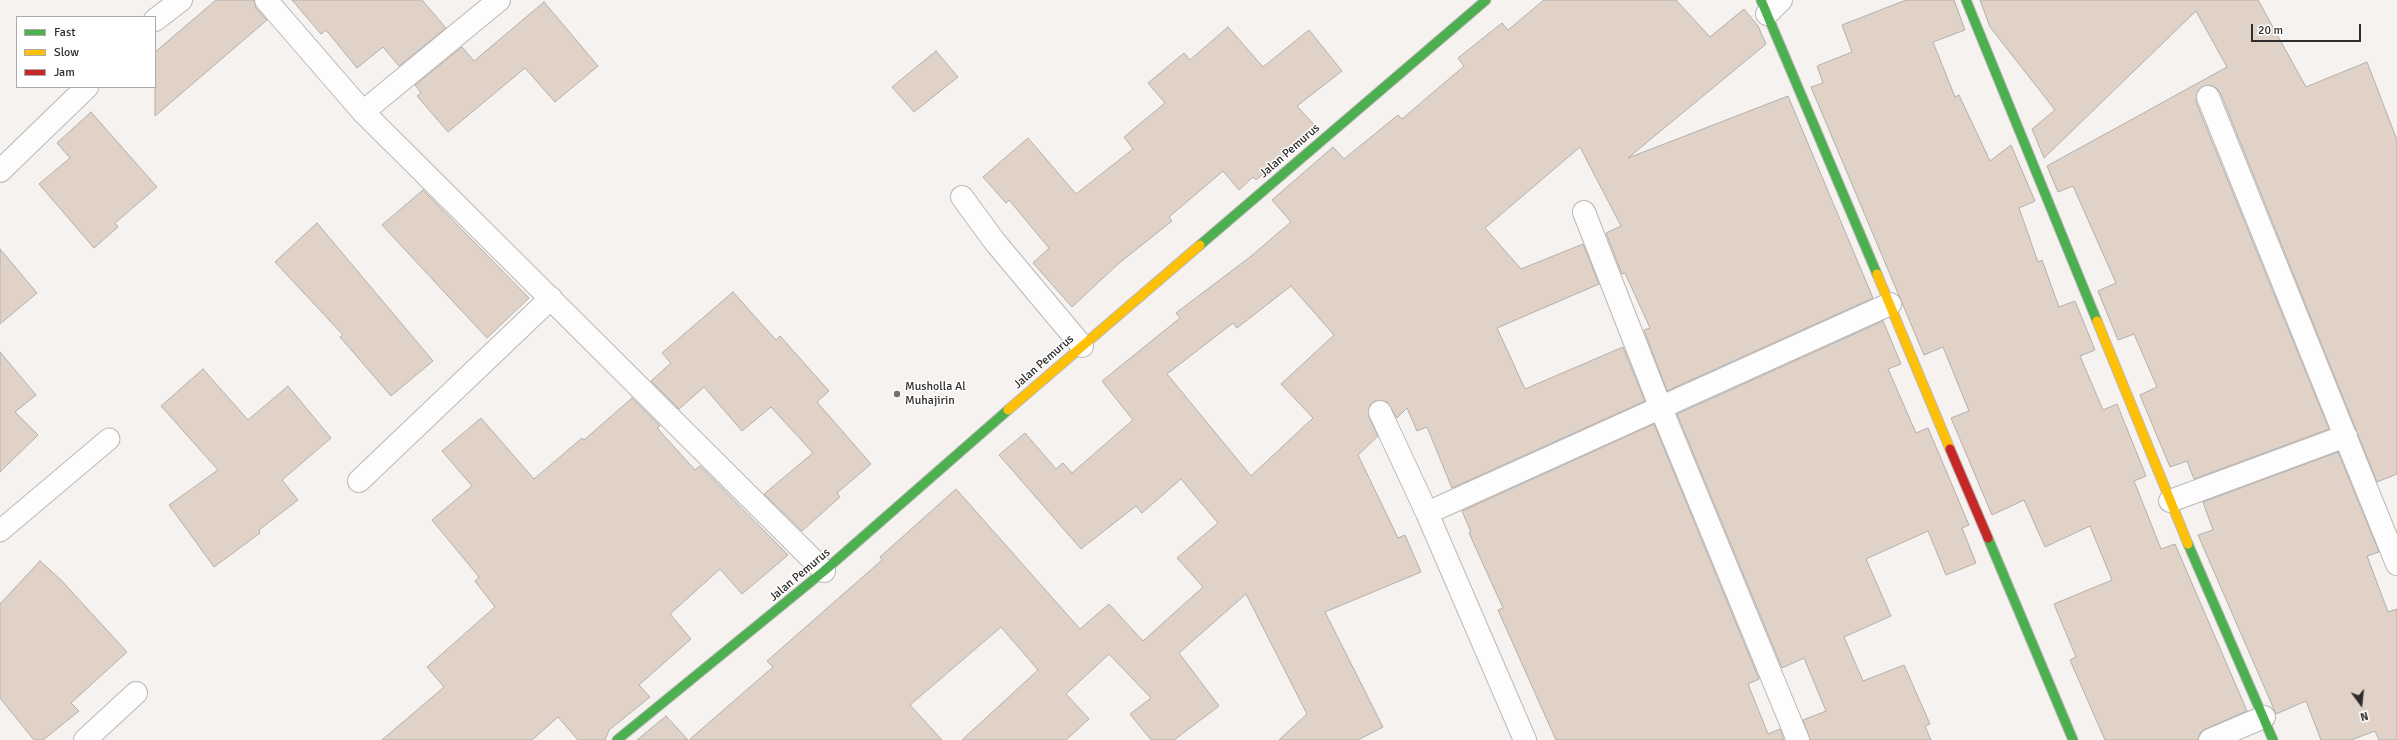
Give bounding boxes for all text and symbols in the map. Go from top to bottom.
legend [16,16,156,88]
scale bar [2253,16,2363,42]
text: 20 m [2258,23,2283,38]
text: Fast [54,25,75,40]
text: Slow [54,45,79,60]
text: Jam [54,65,75,80]
street label: Jalan Pemurus [1257,121,1323,181]
street label: Jalan Pemurus [1011,332,1077,392]
place label: Musholla Al Muhajirin [905,380,966,408]
marker: Musholla Al Muhajirin [892,389,902,399]
street label: Jalan Pemurus [767,545,833,605]
north arrow [2341,684,2381,724]
text: N [2359,709,2370,723]

